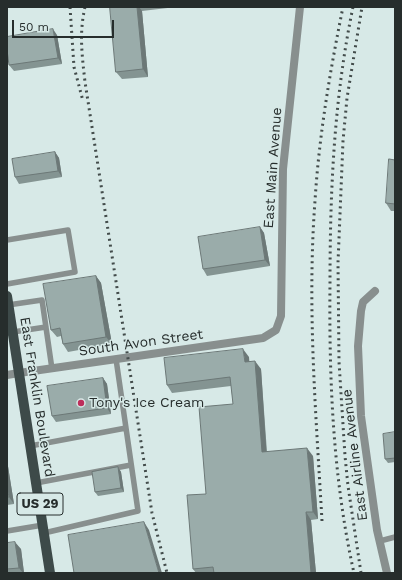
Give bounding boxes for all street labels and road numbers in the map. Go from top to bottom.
street label: East Main Avenue [260,107,286,229]
street label: East Franklin Boulevard [16,316,58,478]
street label: South Avon Street [78,326,204,360]
street label: East Airline Avenue [339,388,371,522]
road number: US 29 [17,493,63,515]

